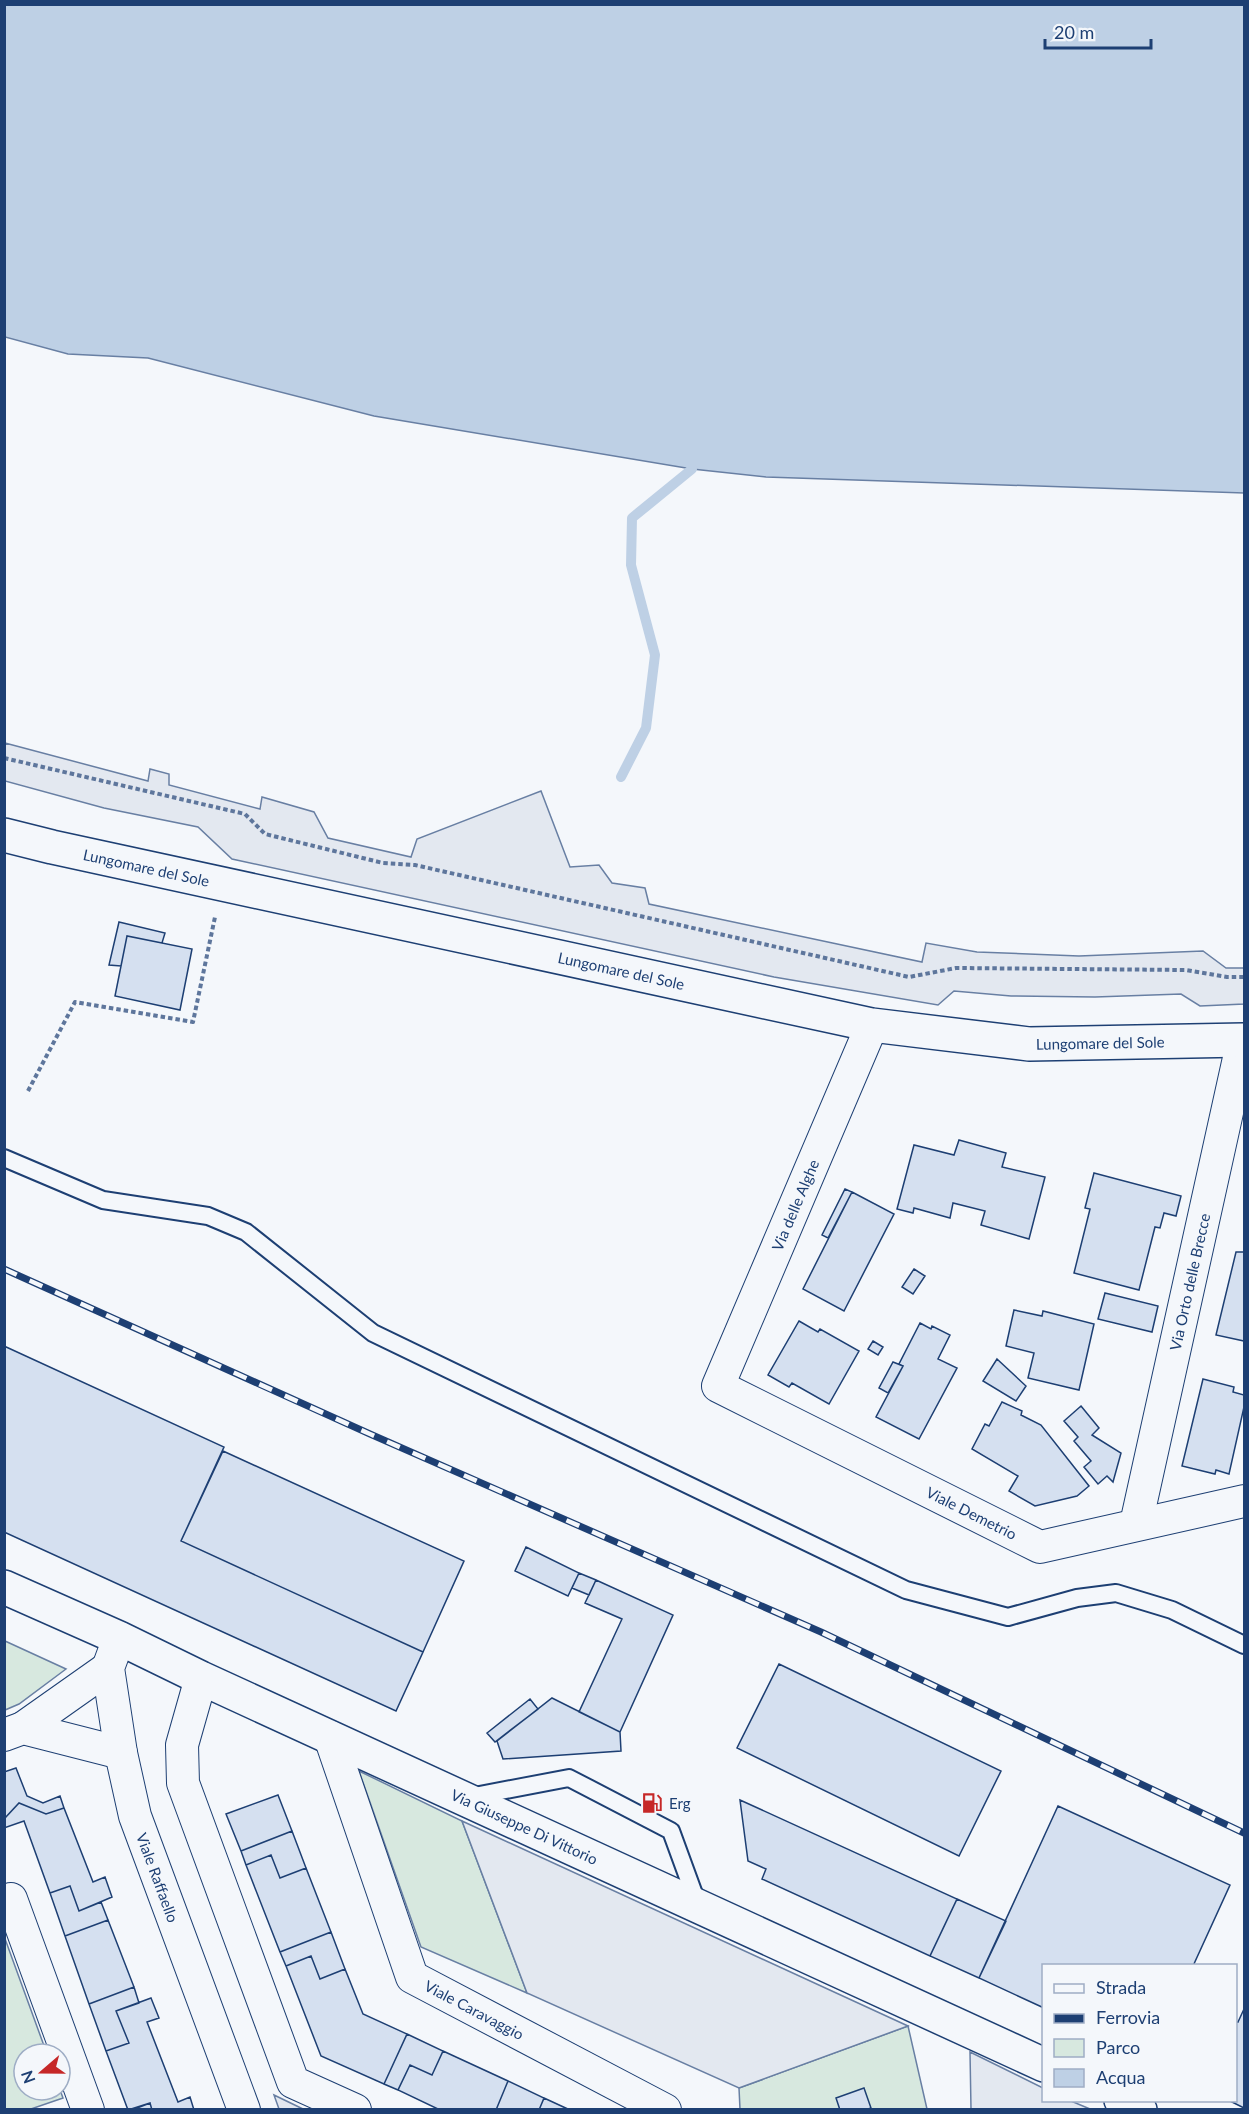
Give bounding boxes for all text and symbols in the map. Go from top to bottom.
scale bar [1045,12,1152,50]
text: 20 m [1054,21,1094,43]
street label: Lungomare del Sole [81,845,211,890]
street label: Lungomare del Sole [556,948,686,993]
street label: Lungomare del Sole [1036,1032,1165,1053]
street label: Via delle Alghe [768,1157,822,1253]
street label: Via Orto delle Brecce [1166,1212,1213,1352]
street label: Viale Demetrio [923,1483,1020,1543]
street label: Via Giuseppe Di Vittorio [448,1785,601,1868]
fuel station icon: Erg [640,1791,664,1815]
place label: Erg [669,1794,691,1812]
street label: Viale Raffaello [133,1830,183,1925]
legend [1042,1964,1237,2102]
street label: Viale Caravaggio [422,1976,527,2043]
text: Strada [1096,1976,1146,1998]
text: Ferrovia [1096,2006,1160,2028]
text: Parco [1096,2036,1140,2058]
north arrow [12,2042,72,2102]
text: Acqua [1096,2066,1145,2088]
text: N [16,2068,38,2086]

